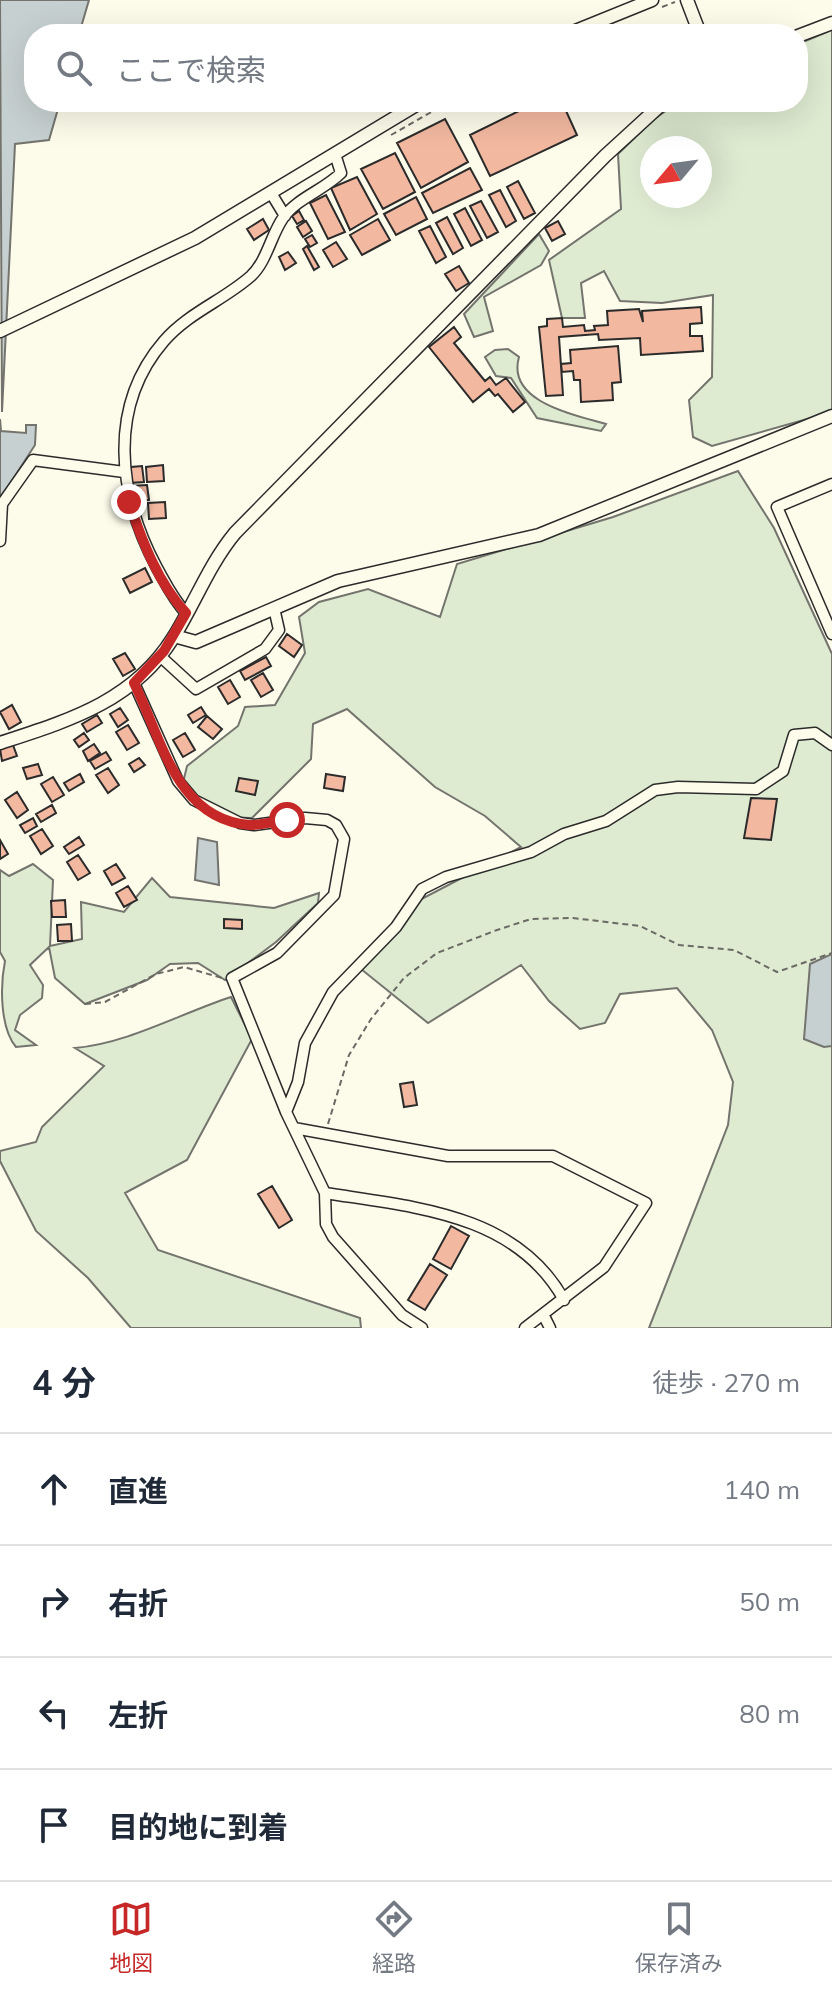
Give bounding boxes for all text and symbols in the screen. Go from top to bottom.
search box [24,24,808,112]
icon: search [52,46,96,90]
text: ここで検索 [116,51,266,89]
north arrow [640,136,712,208]
route end [111,484,147,520]
route start [269,802,305,838]
text: 4 分 [32,1361,96,1404]
text: 徒歩 · 270 m [652,1366,800,1399]
icon: ahead [32,1467,76,1511]
text: 直進 [108,1472,168,1510]
text: 140 m [724,1473,800,1506]
icon: right [32,1579,76,1623]
text: 右折 [108,1584,168,1622]
text: 50 m [739,1585,800,1618]
icon: left [32,1691,76,1735]
text: 左折 [108,1696,168,1734]
text: 80 m [739,1697,800,1730]
icon: arrive [32,1803,76,1847]
text: 目的地に到着 [108,1808,288,1846]
tab: 地図 [109,1897,153,1977]
tab: 経路 [372,1897,416,1977]
tab: 保存済み [635,1897,723,1977]

